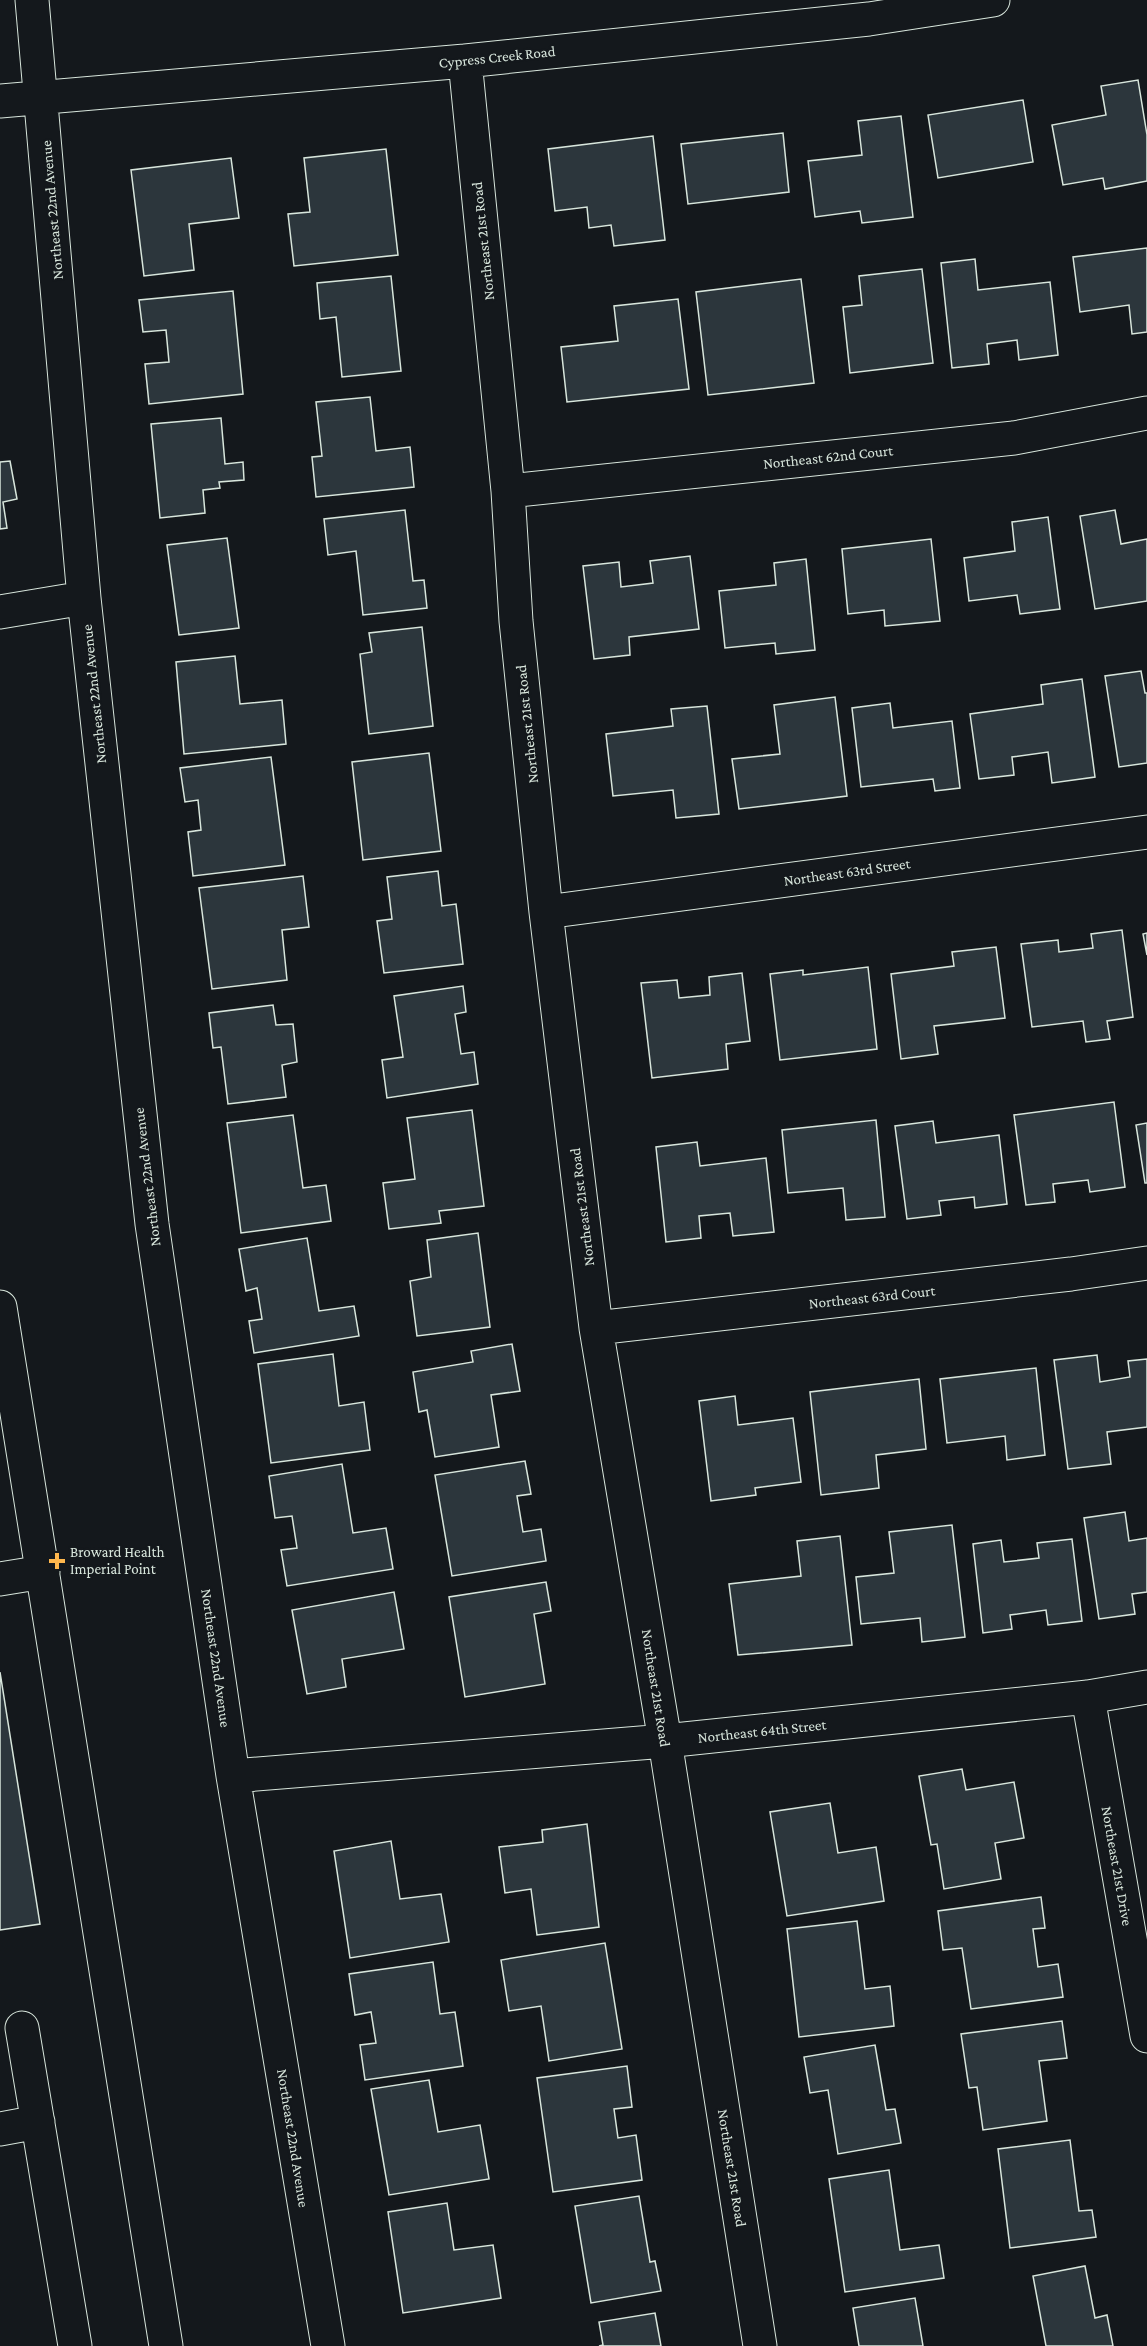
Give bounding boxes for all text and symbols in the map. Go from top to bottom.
street label: Cypress Creek Road [438,43,556,72]
street label: Northeast 22nd Avenue [38,139,66,280]
street label: Northeast 21st Road [469,181,497,301]
street label: Northeast 62nd Court [762,442,895,472]
street label: Northeast 22nd Avenue [79,623,109,764]
street label: Northeast 21st Road [513,664,541,784]
street label: Northeast 63rd Street [783,855,912,889]
street label: Northeast 22nd Avenue [130,1106,163,1247]
street label: Northeast 21st Road [567,1147,597,1267]
street label: Northeast 63rd Court [808,1282,937,1312]
place label: Broward Health Imperial Point [70,1544,165,1578]
marker: Broward Health Imperial Point [48,1552,66,1570]
street label: Northeast 22nd Avenue [198,1588,234,1729]
street label: Northeast 21st Road [639,1628,673,1748]
street label: Northeast 64th Street [697,1716,828,1746]
street label: Northeast 21st Drive [1099,1805,1135,1927]
street label: Northeast 22nd Avenue [274,2068,312,2209]
street label: Northeast 21st Road [715,2108,749,2228]

